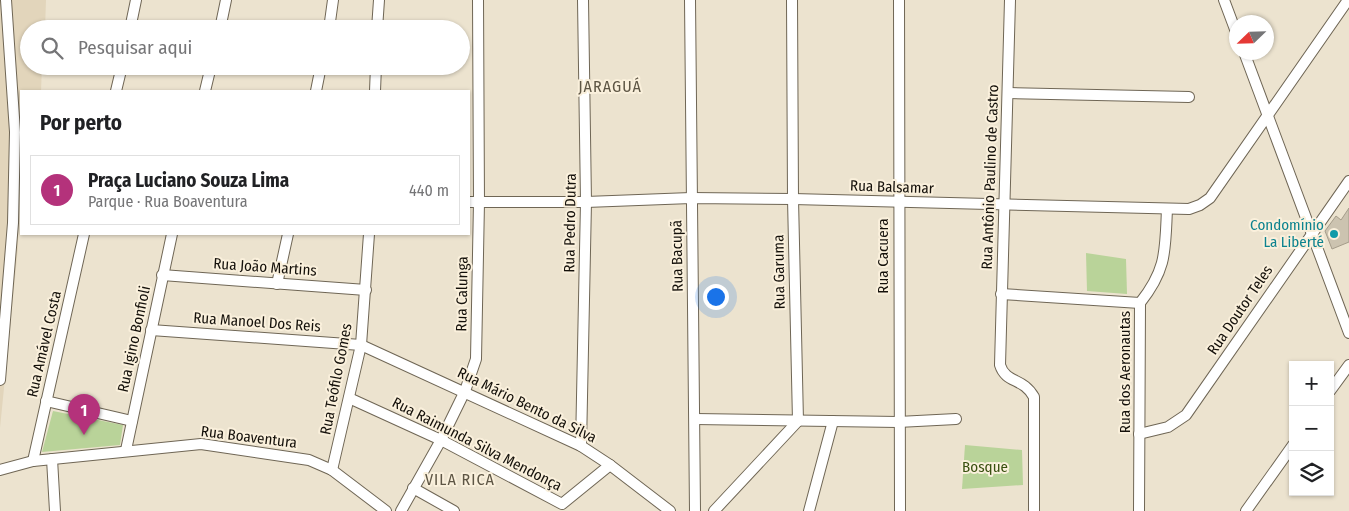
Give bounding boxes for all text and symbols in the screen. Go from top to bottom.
north arrow [1229,15,1274,60]
search box [20,20,470,75]
icon: search [38,34,66,62]
text: Pesquisar aqui [78,36,192,59]
district label: JARAGUÁ [578,77,642,96]
street label: Rua Antônio Paulino de Castro [978,84,1002,270]
text: Por perto [40,110,122,136]
text: Praça Luciano Souza Lima [88,169,289,192]
street label: Rua Pedro Dutra [560,173,580,273]
street label: Rua Balsamar [850,177,935,197]
text: 1 [54,181,60,200]
text: 440 m [409,181,449,200]
text: Parque · Rua Boaventura [88,192,248,211]
place label: Condomínio La Liberté [1250,216,1324,251]
street label: Rua Cacuera [874,218,892,294]
street label: Rua Bacupã [667,220,687,292]
marker: Condomínio La Liberté [1328,228,1340,240]
street label: Rua Garuma [769,234,789,310]
street label: Rua João Martins [213,254,317,280]
street label: Rua Calunga [452,256,472,332]
street label: Rua Doutor Teles [1203,262,1277,358]
street label: Rua Igino Bonfioli [114,284,154,394]
your location [703,284,729,310]
street label: Rua Amável Costa [23,289,65,399]
street label: Rua Manoel Dos Reis [193,309,321,335]
street label: Rua dos Aeronautas [1116,311,1134,433]
street label: Rua Teófilo Gomes [316,322,356,436]
map controls [1289,361,1334,496]
button: + [1289,361,1334,406]
street label: Rua Mário Bento da Silva [454,363,600,447]
street label: Rua Raimunda Silva Mendonça [389,393,565,495]
pin: 1 [68,394,100,435]
button: − [1289,406,1334,451]
street label: Rua Boaventura [200,422,298,452]
button: layers [1289,451,1334,496]
park label: Bosque [962,458,1008,476]
district label: VILA RICA [425,470,495,489]

